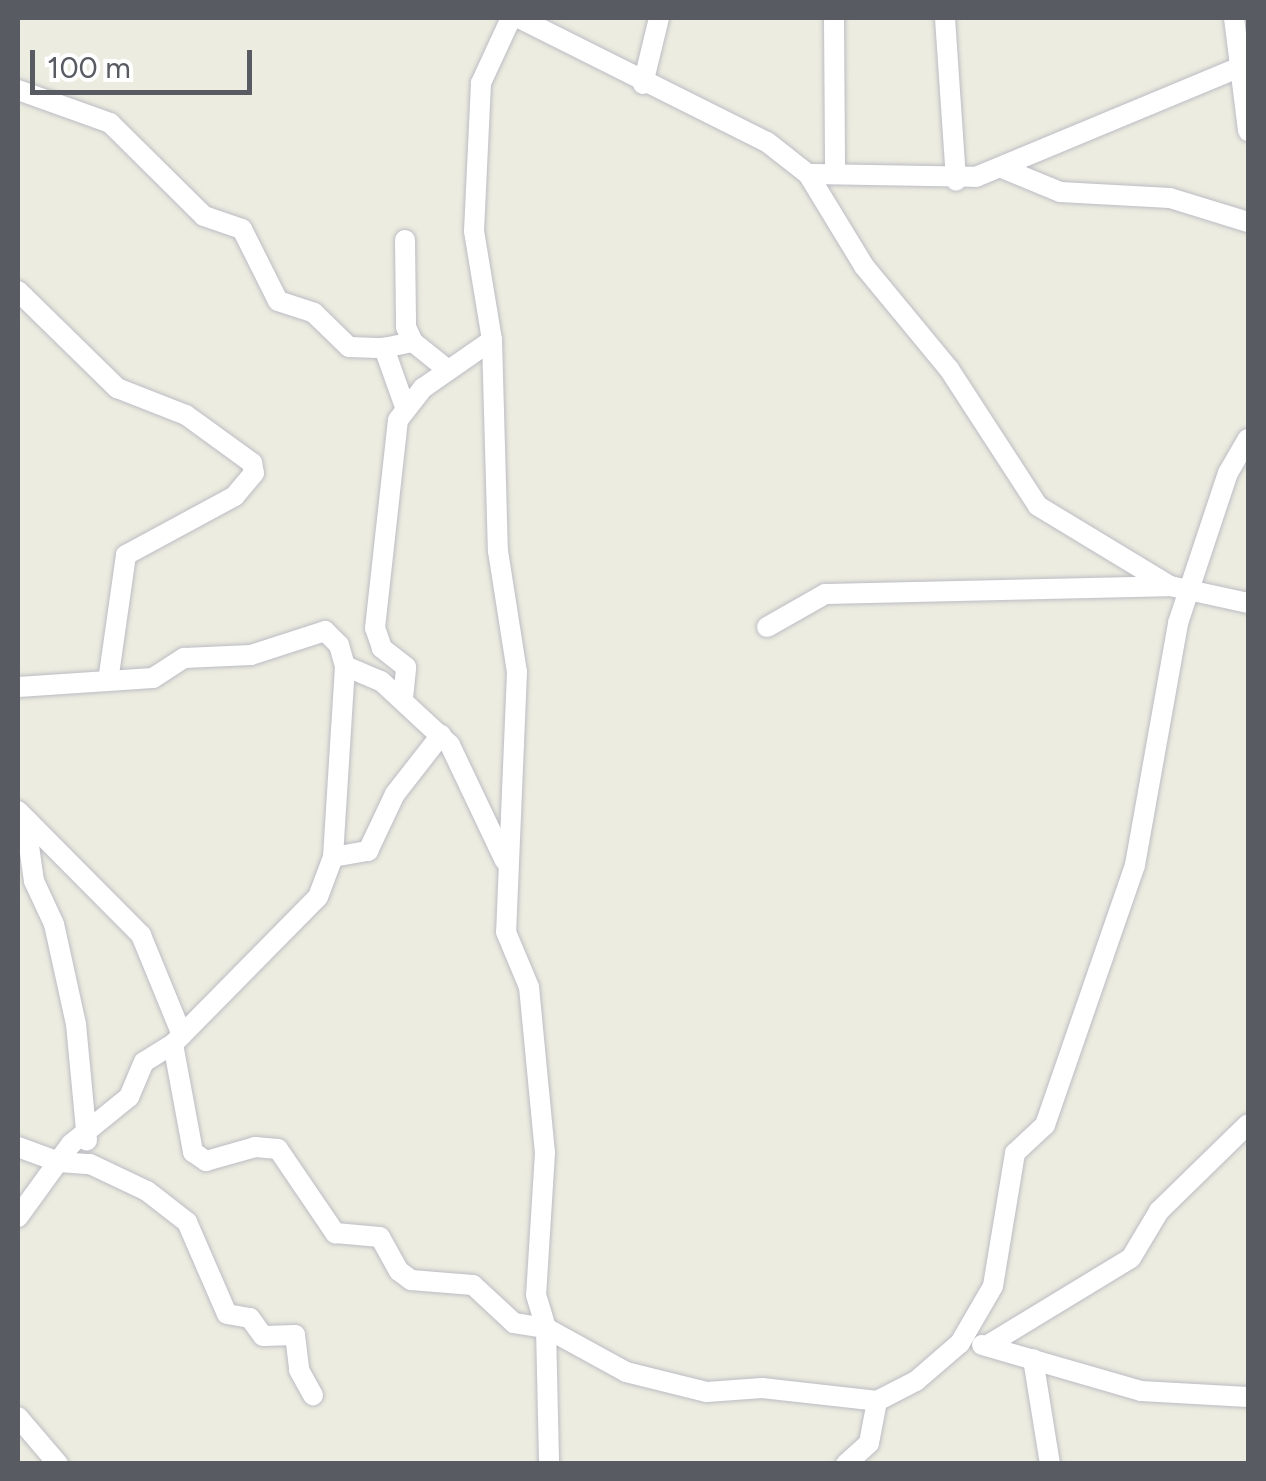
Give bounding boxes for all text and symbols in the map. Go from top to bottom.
scale bar [35,30,258,92]
text: 100 m [47,49,131,86]

